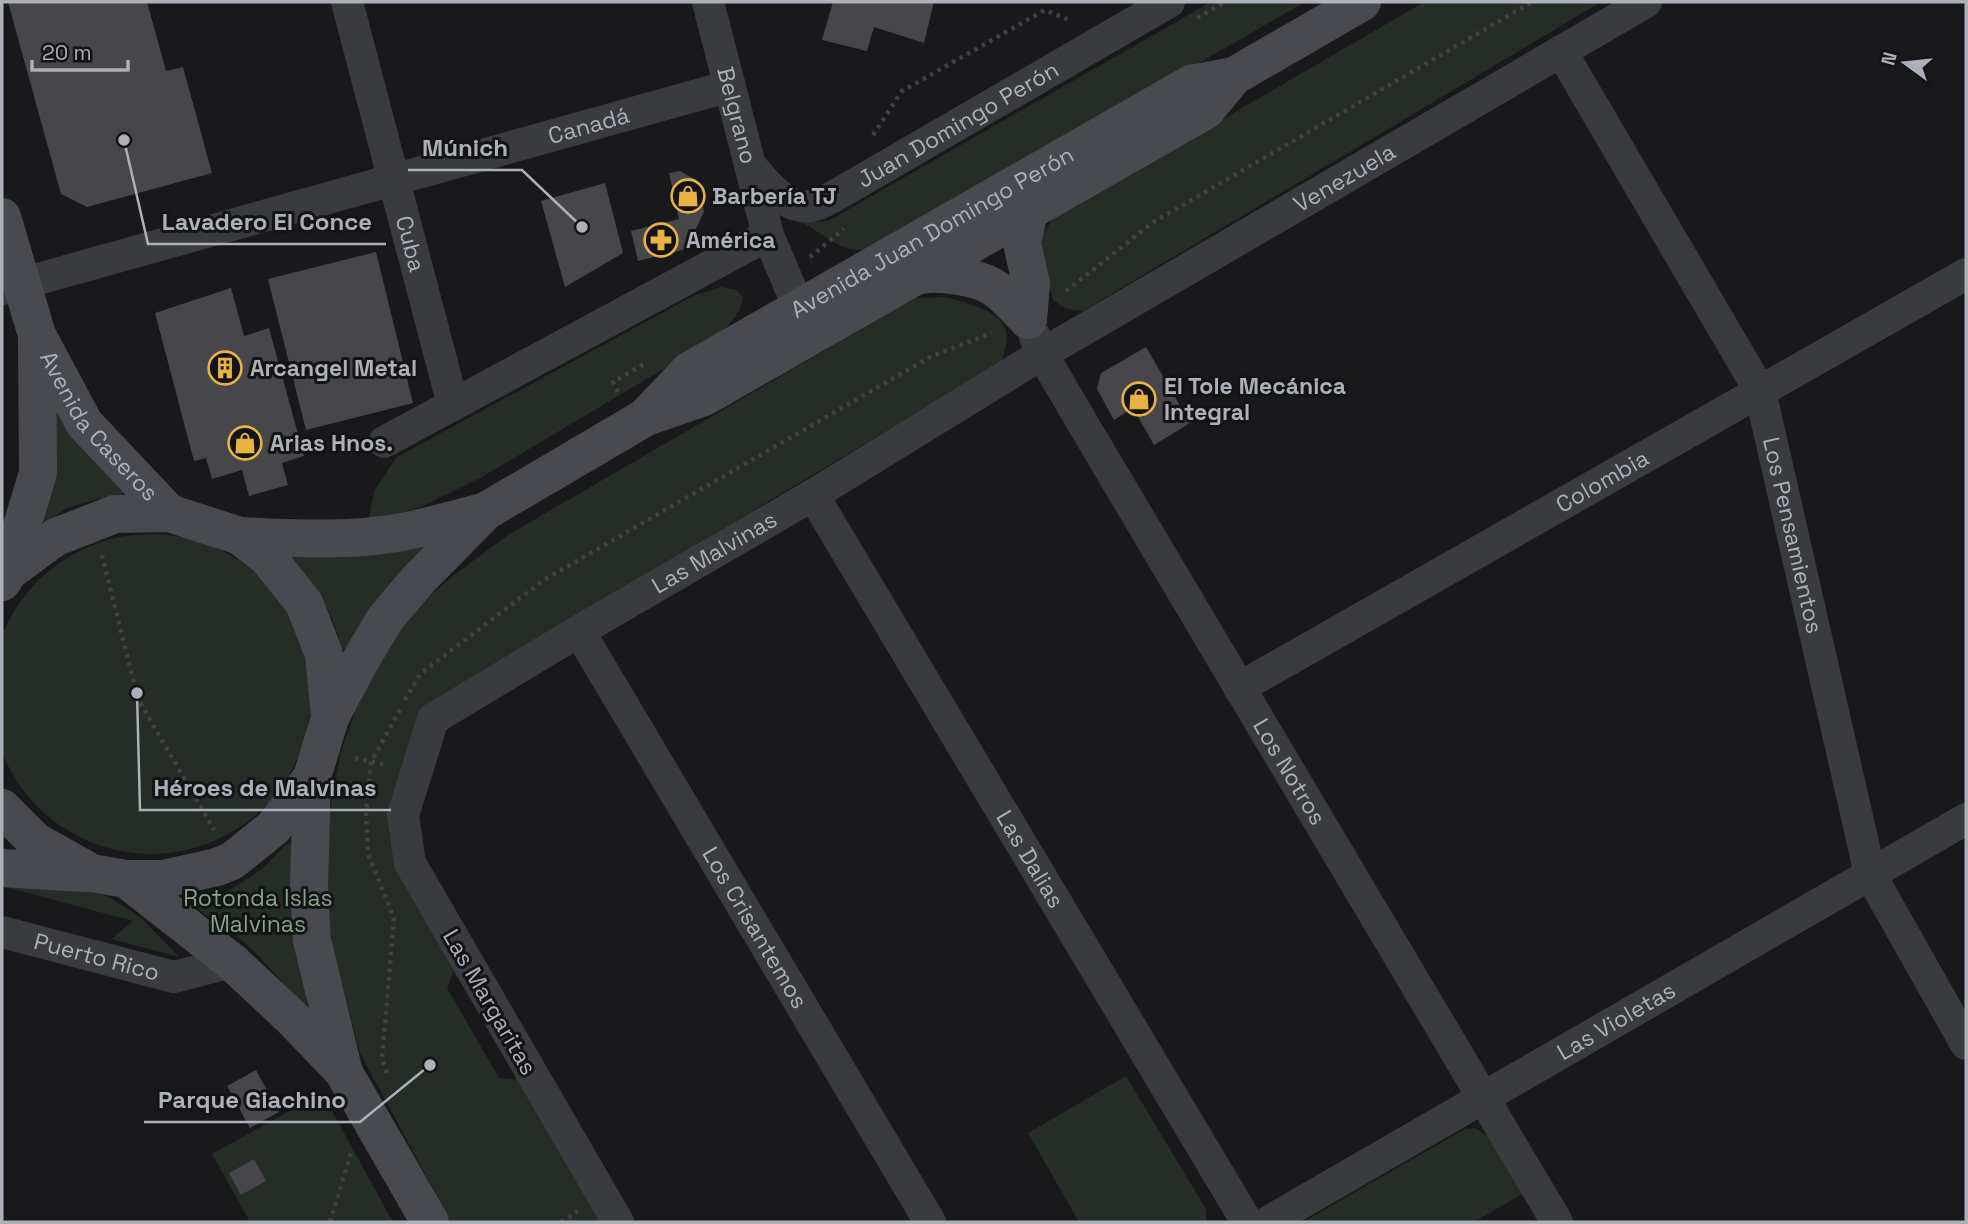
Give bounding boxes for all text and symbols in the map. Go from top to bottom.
scale bar [32,28,128,72]
north arrow [1870,28,1940,98]
text: 20 m [42,39,92,66]
text: N [1875,49,1903,68]
street label: Juan Domingo Perón [852,54,1064,195]
street label: Belgrano [710,64,764,167]
street label: Canadá [545,100,633,151]
callout: Múnich [408,125,522,170]
text: Múnich [422,132,508,163]
street label: Venezuela [1288,136,1401,219]
street label: Avenida Juan Domingo Perón [785,139,1079,325]
shop icon: Barbería TJ [669,177,707,215]
place label: Barbería TJ [712,181,837,211]
callout: Lavadero El Conce [148,199,386,244]
text: Lavadero El Conce [162,206,372,237]
street label: Cuba [389,212,432,275]
pharmacy icon: América [642,221,680,259]
place label: América [686,225,776,255]
street label: Avenida Caseros [33,346,165,507]
building icon: Arcangel Metal [206,349,244,387]
place label: Arcangel Metal [250,353,417,383]
place label: El Tole Mecánica Integral [1164,371,1346,427]
shop icon: El Tole Mecánica Integral [1120,380,1158,418]
shop icon: Arias Hnos. [226,424,264,462]
place label: Arias Hnos. [270,428,393,458]
street label: Los Pensamientos [1756,434,1830,636]
street label: Colombia [1550,443,1654,520]
street label: Las Malvinas [646,504,782,600]
street label: Los Notros [1246,713,1333,831]
callout: Héroes de Malvinas [140,765,391,810]
text: Héroes de Malvinas [153,772,377,803]
street label: Las Dalias [990,805,1071,913]
street label: Los Crisantemos [696,841,815,1014]
park label: Rotonda Islas Malvinas [183,883,333,939]
street label: Las Margaritas [436,924,544,1080]
street label: Puerto Rico [31,926,163,988]
street label: Las Violetas [1551,975,1681,1067]
callout: Parque Giachino [144,1077,360,1122]
text: Parque Giachino [158,1084,346,1115]

